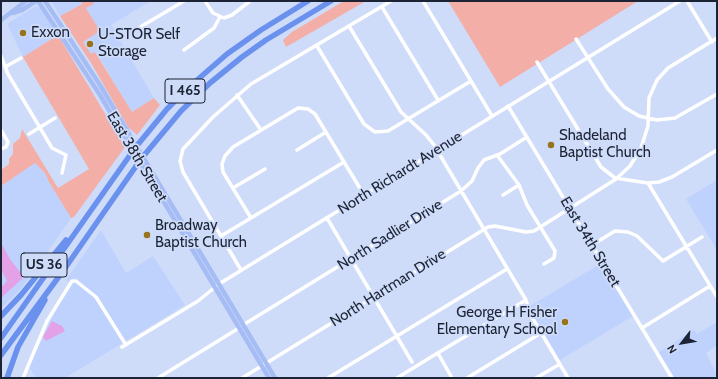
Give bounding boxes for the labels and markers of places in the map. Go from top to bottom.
place label: Exxon [31,24,70,42]
place label: U-STOR Self Storage [98,26,180,61]
marker: Exxon [18,28,28,38]
marker: U-STOR Self Storage [85,39,95,49]
place label: Shadeland Baptist Church [559,127,651,162]
marker: Shadeland Baptist Church [546,140,556,150]
place label: Broadway Baptist Church [155,217,247,252]
marker: Broadway Baptist Church [142,230,152,240]
place label: George H Fisher Elementary School [437,304,557,339]
marker: George H Fisher Elementary School [560,317,570,327]

